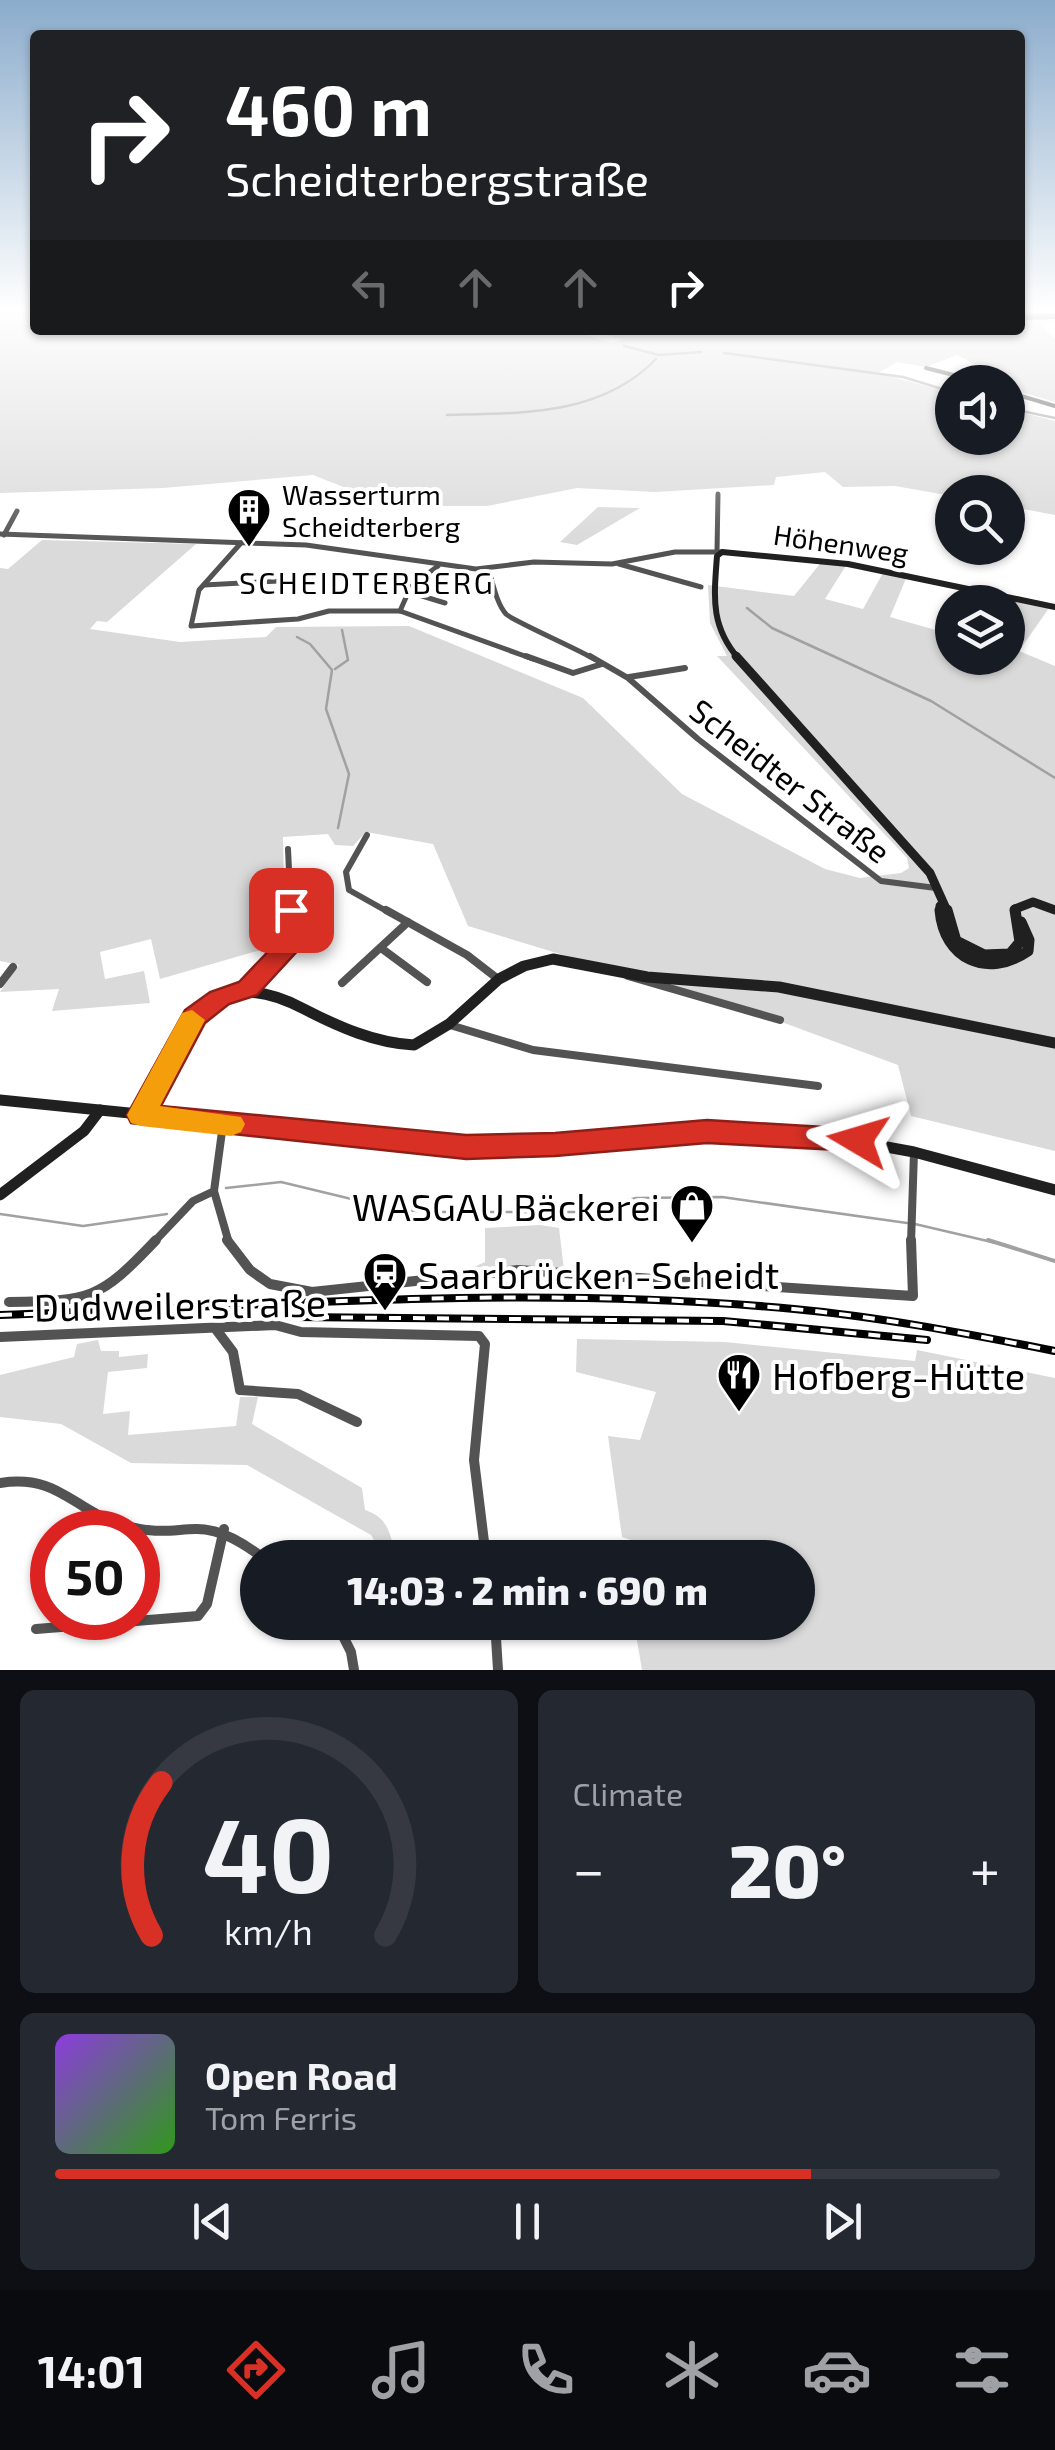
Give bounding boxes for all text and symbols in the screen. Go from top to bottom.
text: 460 m [225,66,432,150]
icon: right [60,70,190,200]
text: Scheidterbergstraße [225,151,649,205]
icon: left [343,260,398,315]
icon: ahead [448,260,503,315]
icon: ahead [553,260,608,315]
icon: right [658,260,713,315]
map controls [935,365,1025,675]
button: sound [935,365,1025,455]
button: search [935,475,1025,565]
place label: Wasserturm Scheidterberg [282,477,461,543]
building icon: Wasserturm Scheidterberg [226,487,272,548]
street label: Höhenweg [771,517,911,569]
district label: SCHEIDTERBERG [239,564,495,600]
button: layers [935,585,1025,675]
street label: Scheidter Straße [683,690,899,870]
pin [249,868,334,953]
icon: arrive [264,883,319,938]
position arrow [806,1088,910,1192]
place label: WASGAU Bäckerei [352,1183,660,1229]
shop icon: WASGAU Bäckerei [669,1183,715,1244]
station icon: Saarbrücken-Scheidt [362,1251,408,1312]
place label: Saarbrücken-Scheidt [418,1251,779,1297]
street label: Dudweilerstraße [33,1278,327,1330]
restaurant icon: Hofberg-Hütte [716,1352,762,1413]
place label: Hofberg-Hütte [772,1352,1025,1398]
speed limit sign: 50 [30,1510,160,1640]
text: 14:03 · 2 min · 690 m [347,1567,708,1613]
text: Climate [573,1774,683,1812]
text: 40 [203,1789,335,1914]
text: 20° [728,1823,846,1913]
text: − [573,1835,605,1901]
text: + [970,1835,1000,1901]
text: km/h [224,1909,313,1952]
text: Open Road [205,2052,398,2098]
text: Tom Ferris [205,2098,357,2136]
icon: previous [185,2194,240,2249]
icon: pause [500,2194,555,2249]
icon: next [815,2194,870,2249]
icon: directions [221,2335,291,2405]
icon: music [366,2335,436,2405]
icon: phone [511,2335,581,2405]
icon: climate [657,2335,727,2405]
icon: car [802,2335,872,2405]
icon: filters [947,2335,1017,2405]
text: 14:01 [38,2343,145,2397]

